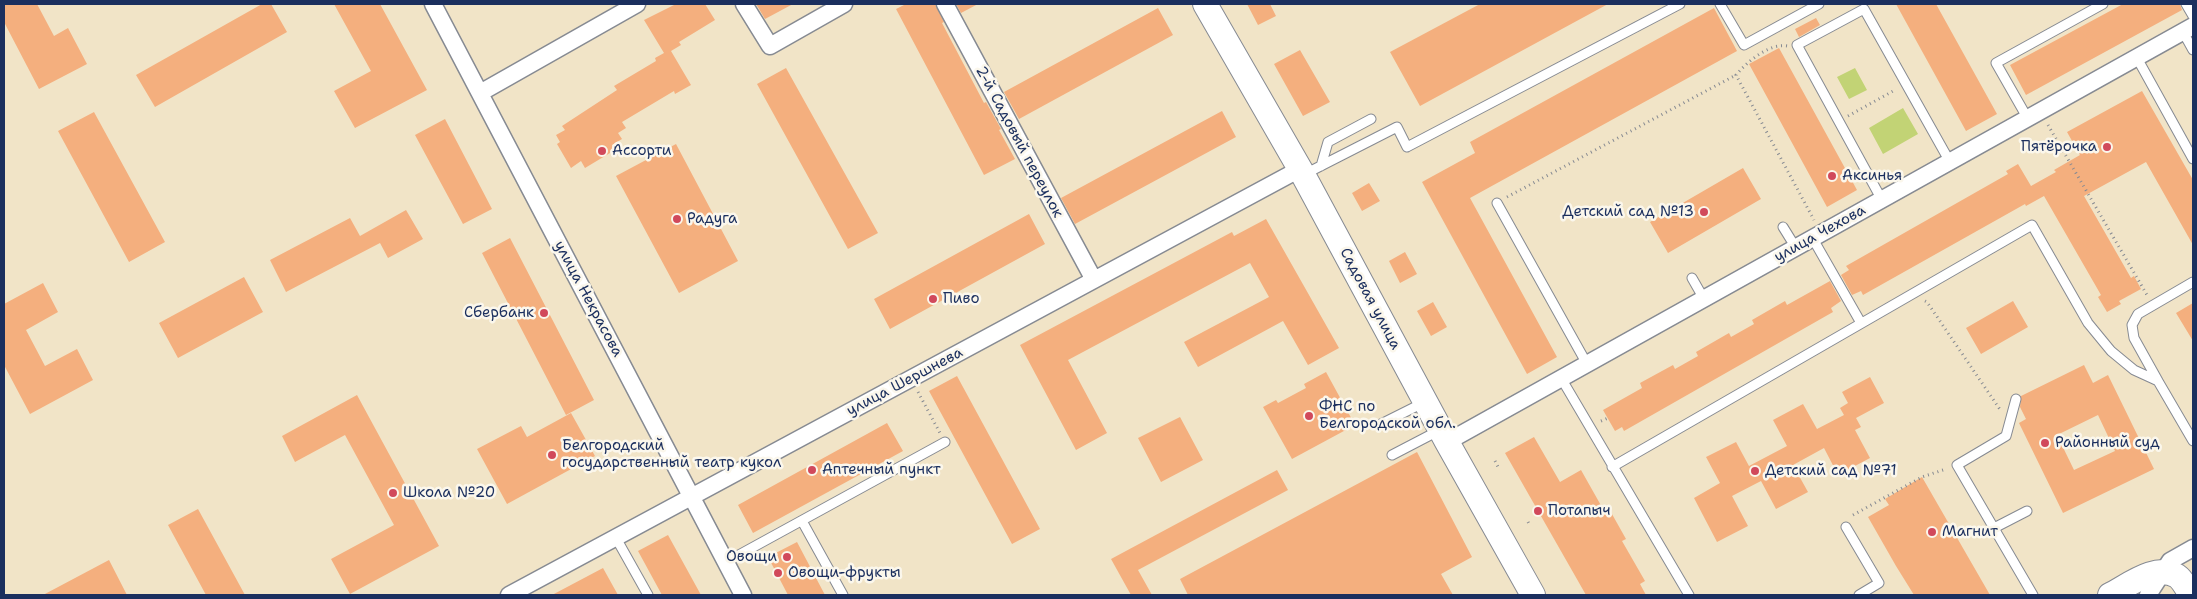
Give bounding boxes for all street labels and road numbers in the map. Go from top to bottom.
street label: 2-й Садовый переулок [971,63,1067,221]
street label: улица Чехова [1771,201,1869,267]
street label: улица Некрасова [550,238,626,360]
street label: Садовая улица [1336,245,1404,353]
street label: улица Шершнева [844,344,966,420]

